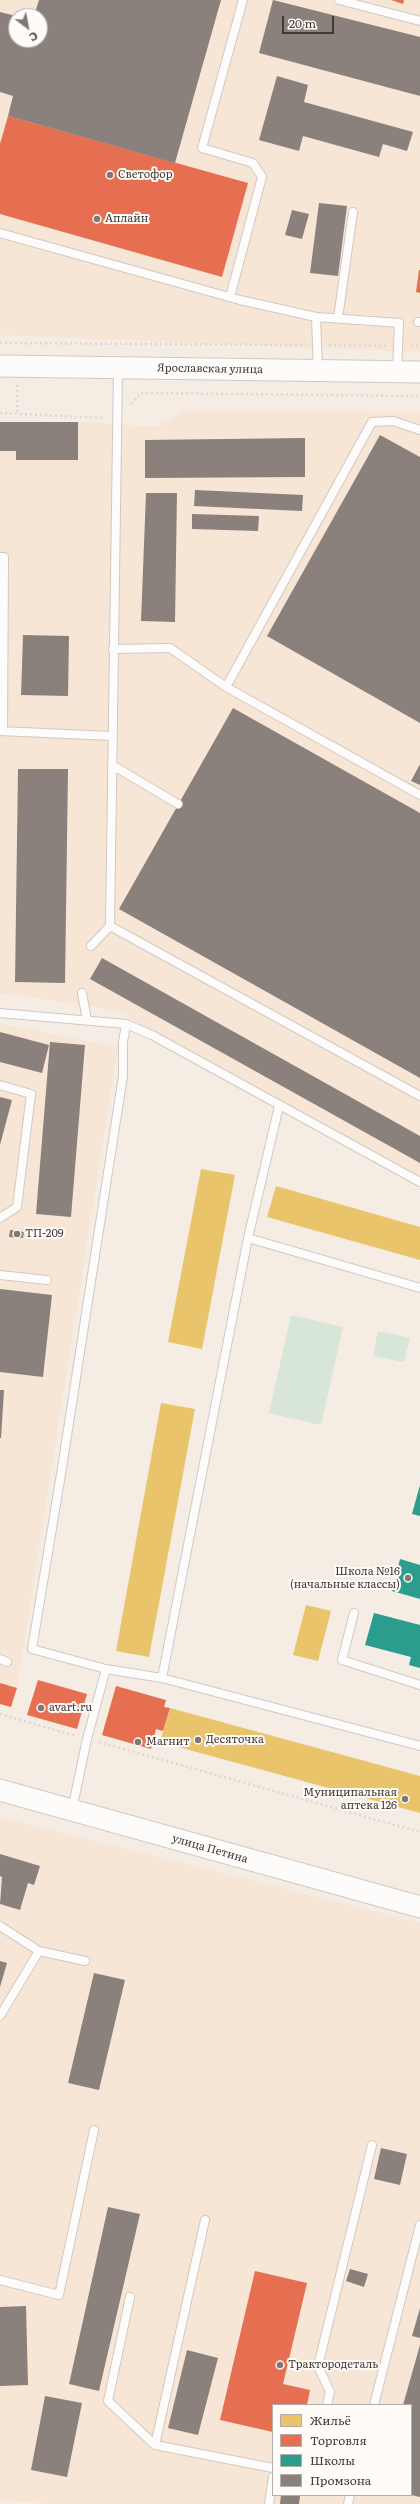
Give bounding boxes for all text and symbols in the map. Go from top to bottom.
north arrow [8,8,48,48]
scale bar [284,8,336,34]
text: 20 m [289,14,316,32]
text: С [26,28,41,46]
place label: Светофор [118,168,172,182]
marker: Светофор [105,170,115,180]
place label: Аплайн [105,212,148,226]
marker: Аплайн [92,214,102,224]
street label: Ярославская улица [157,361,263,377]
place label: ТП-209 [25,1227,63,1241]
marker: ТП-209 [12,1229,22,1239]
place label: Школа №16 (начальные классы) [290,1565,400,1591]
marker: Школа №16 (начальные классы) [403,1573,413,1583]
place label: avart.ru [49,1701,92,1715]
marker: avart.ru [36,1703,46,1713]
place label: Десяточка [206,1733,264,1747]
place label: Магнит [146,1735,190,1749]
marker: Десяточка [193,1735,203,1745]
marker: Магнит [133,1737,143,1747]
place label: Муниципальная аптека 126 [303,1786,397,1812]
marker: Муниципальная аптека 126 [400,1794,410,1804]
street label: улица Петина [171,1832,249,1866]
place label: Трактородеталь [288,2358,378,2372]
marker: Трактородеталь [275,2360,285,2370]
legend [272,2404,412,2496]
text: Жильё [310,2411,351,2429]
text: Торговля [310,2431,367,2449]
text: Школы [310,2451,355,2469]
text: Промзона [310,2471,371,2489]

